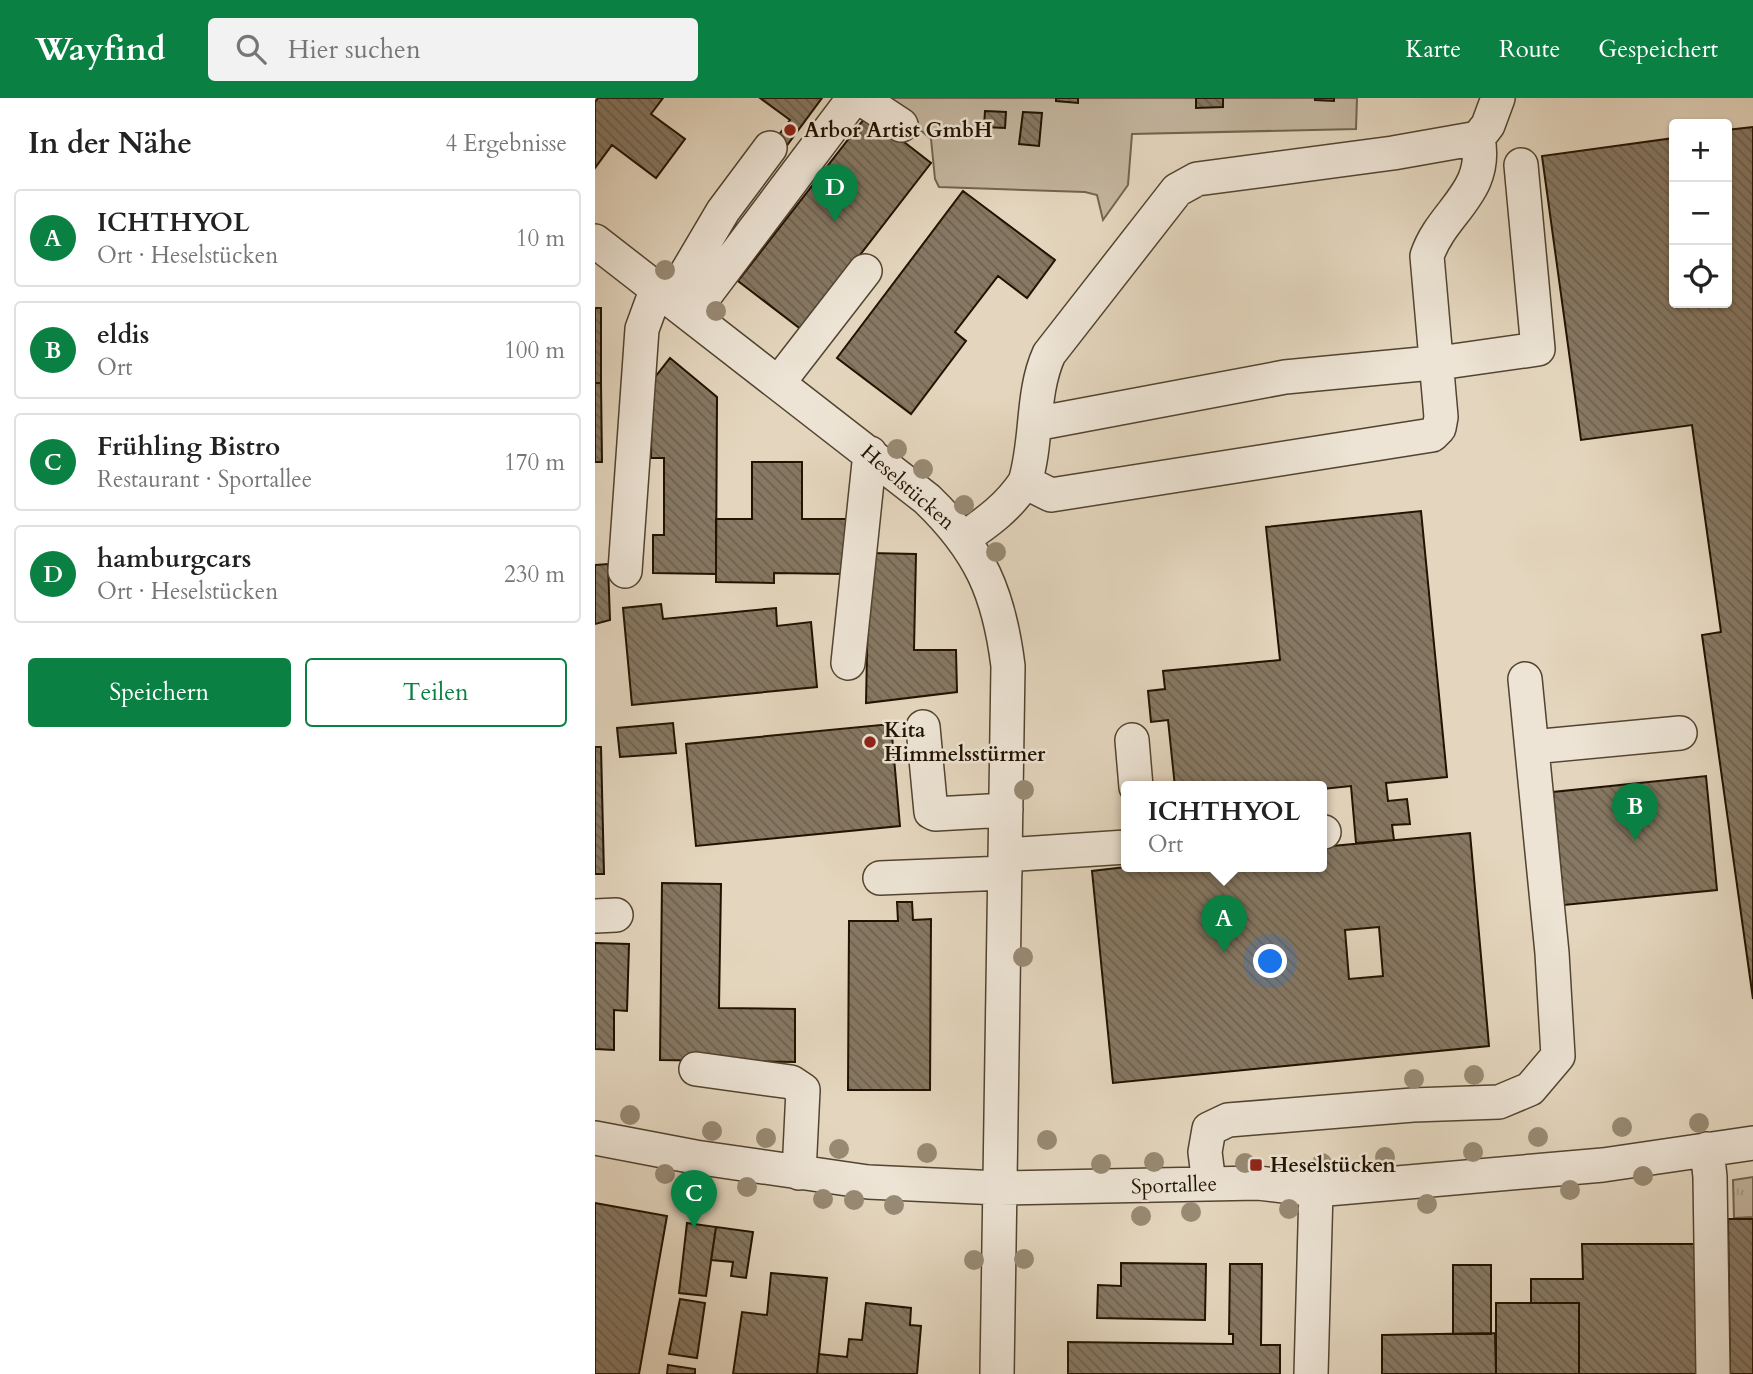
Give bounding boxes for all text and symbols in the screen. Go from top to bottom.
search box [208,18,698,81]
text: Wayfind [35,27,166,72]
icon: search [232,30,270,68]
text: Hier suchen [288,32,421,67]
text: Karte [1406,33,1461,66]
text: Route [1499,33,1560,66]
text: Gespeichert [1598,33,1718,66]
place label: Arbor Artist GmbH [804,116,993,145]
map controls [1669,119,1732,308]
button: + [1669,119,1732,182]
marker: Arbor Artist GmbH [782,122,798,138]
text: In der Nähe [28,123,192,164]
text: 4 Ergebnisse [445,128,567,159]
pin: D [812,164,858,222]
button: − [1669,182,1732,245]
text: ICHTHYOL [97,205,250,240]
text: A [44,223,62,254]
text: 10 m [516,223,565,254]
text: Ort · Heselstücken [97,240,278,271]
button: locate [1669,245,1732,308]
text: eldis [97,317,149,352]
text: B [45,335,61,366]
text: 100 m [504,335,565,366]
text: Ort [97,352,133,383]
text: Frühling Bistro [97,429,280,464]
street label: Heselstücken [854,438,961,537]
text: C [44,447,62,478]
text: 170 m [504,447,565,478]
text: Restaurant · Sportallee [97,464,312,495]
text: hamburgcars [97,541,251,576]
text: D [43,559,63,590]
text: 230 m [504,559,565,590]
text: Ort · Heselstücken [97,576,278,607]
button: Speichern [28,658,291,727]
button: Teilen [305,658,567,727]
place label: Kita Himmelsstürmer [884,716,1046,769]
marker: Kita Himmelsstürmer [862,734,878,750]
popup [1121,781,1327,872]
pin: B [1612,783,1658,841]
text: ICHTHYOL [1148,794,1300,829]
text: Ort [1148,829,1183,860]
pin: A [1201,895,1247,953]
your location [1253,944,1287,978]
place label: Heselstücken [1270,1151,1396,1180]
marker: Heselstücken [1248,1157,1264,1173]
pin: C [671,1170,717,1228]
street label: Sportallee [1130,1170,1218,1201]

